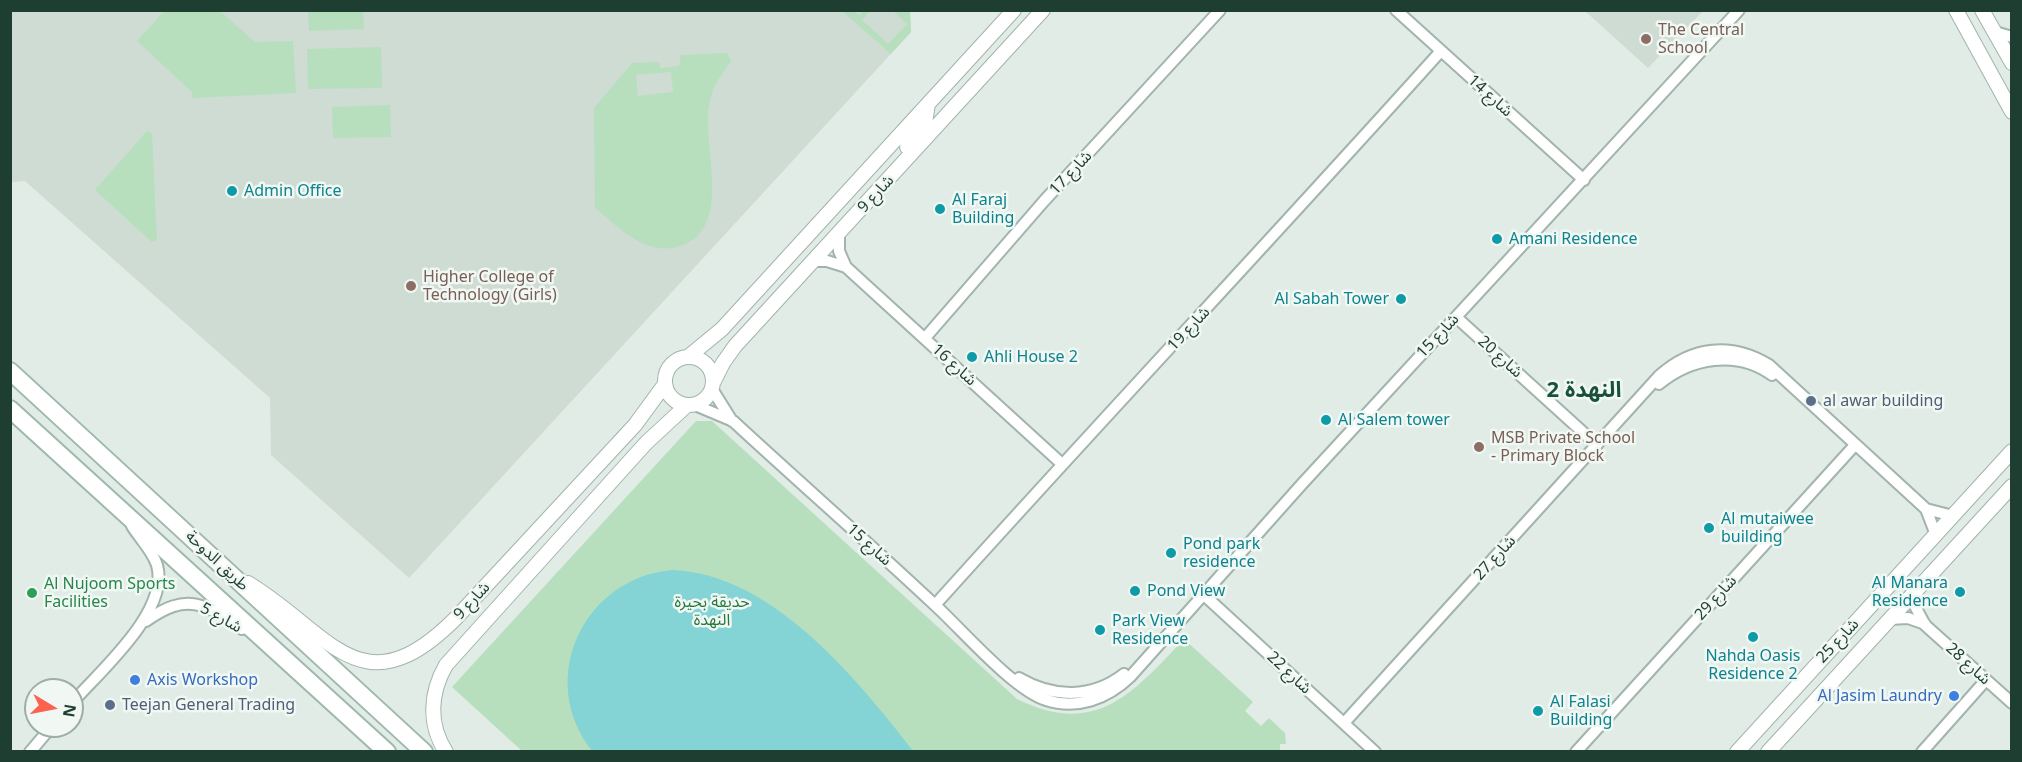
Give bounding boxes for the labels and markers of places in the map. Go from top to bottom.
place label: The Central School [1658,20,1744,58]
marker: The Central School [1639,32,1653,46]
place label: Admin Office [244,181,342,201]
marker: Admin Office [225,184,239,198]
place label: Al Faraj Building [952,190,1014,228]
marker: Al Faraj Building [933,202,947,216]
place label: Amani Residence [1509,229,1638,249]
marker: Amani Residence [1490,232,1504,246]
place label: Higher College of Technology (Girls) [423,267,557,305]
marker: Higher College of Technology (Girls) [404,279,418,293]
place label: Al Sabah Tower [1275,289,1389,309]
marker: Al Sabah Tower [1394,292,1408,306]
place label: Ahli House 2 [984,347,1078,367]
marker: Ahli House 2 [965,350,979,364]
place label: al awar building [1823,391,1943,411]
marker: al awar building [1804,394,1818,408]
place label: Al Salem tower [1338,410,1450,430]
marker: Al Salem tower [1319,413,1333,427]
place label: MSB Private School - Primary Block [1491,428,1635,466]
marker: MSB Private School - Primary Block [1472,440,1486,454]
place label: Al mutaiwee building [1721,509,1814,547]
marker: Al mutaiwee building [1702,521,1716,535]
place label: Pond park residence [1183,534,1260,572]
marker: Pond park residence [1164,546,1178,560]
place label: Al Manara Residence [1872,573,1948,611]
place label: Al Nujoom Sports Facilities [44,574,176,612]
place label: Pond View [1147,581,1225,601]
marker: Pond View [1128,584,1142,598]
marker: Al Manara Residence [1953,585,1967,599]
marker: Al Nujoom Sports Facilities [25,586,39,600]
place label: Park View Residence [1112,611,1188,649]
marker: Park View Residence [1093,623,1107,637]
marker: Nahda Oasis Residence 2 [1746,630,1760,644]
place label: Nahda Oasis Residence 2 [1706,646,1800,684]
place label: Axis Workshop [147,670,258,690]
marker: Axis Workshop [128,673,142,687]
place label: Al Jasim Laundry [1817,686,1942,706]
marker: Al Jasim Laundry [1947,689,1961,703]
place label: Al Falasi Building [1550,692,1612,730]
place label: Teejan General Trading [122,695,295,715]
marker: Teejan General Trading [103,698,117,712]
marker: Al Falasi Building [1531,704,1545,718]

